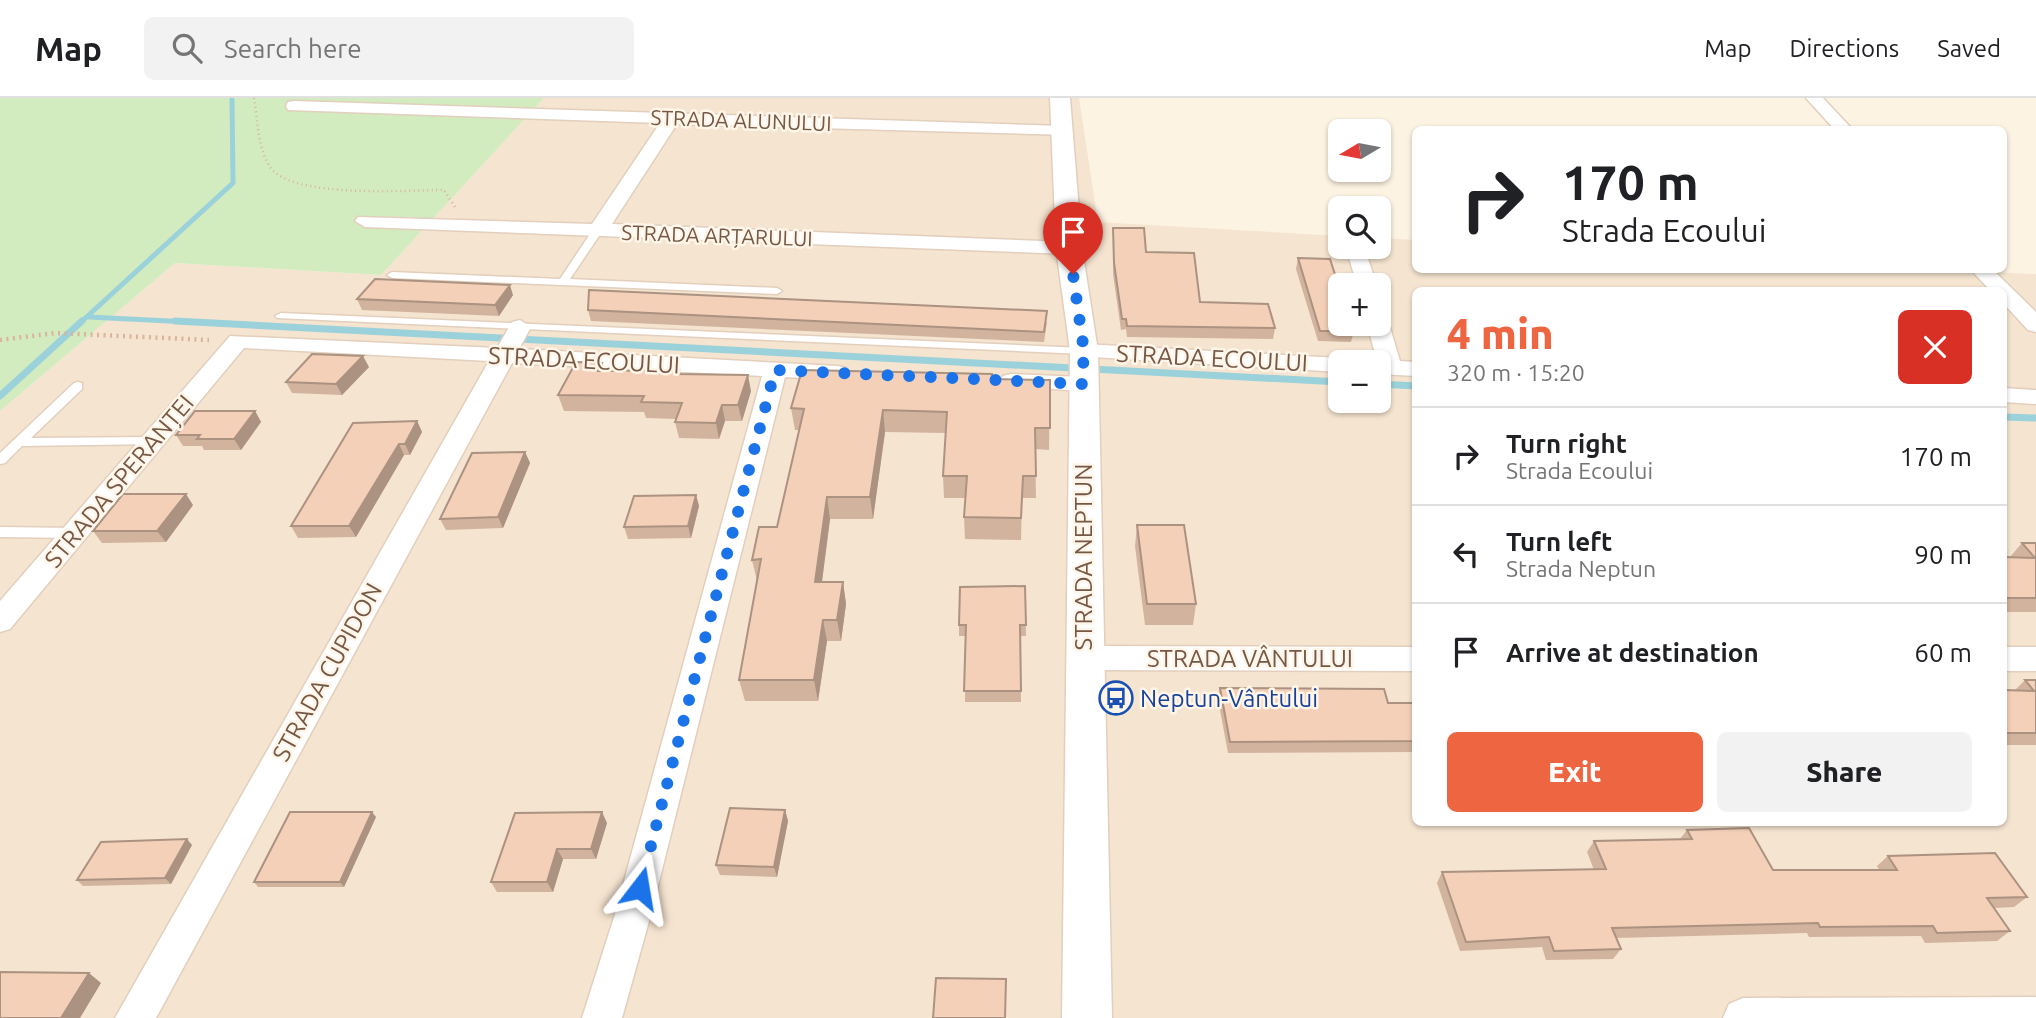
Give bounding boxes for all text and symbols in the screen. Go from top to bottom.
search box [144,17,634,80]
icon: search [168,29,206,67]
text: Map [35,30,102,67]
text: Search here [224,34,362,63]
text: Map [1704,35,1751,62]
text: Directions [1789,35,1899,62]
text: Saved [1937,35,2001,62]
street label: STRADA ALUNULUI [650,105,832,135]
north arrow [1328,119,1391,182]
map controls [1328,119,1391,413]
icon: right [1447,154,1538,245]
text: 170 m [1562,154,1699,209]
button: search [1328,196,1391,259]
pin [1043,202,1103,274]
text: Strada Ecoului [1562,212,1767,248]
icon: arrive [1054,213,1092,251]
street label: STRADA ARȚARULUI [621,220,813,250]
button: + [1328,273,1391,336]
text: 4 min [1447,310,1554,357]
button: close [1898,310,1972,384]
street label: STRADA ECOULUI [1115,339,1309,377]
street label: STRADA ECOULUI [487,341,681,379]
button: − [1328,350,1391,413]
text: 320 m · 15:20 [1447,360,1585,385]
street label: STRADA SPERANȚEI [39,389,199,573]
text: Turn right [1506,429,1627,458]
icon: right [1447,437,1485,475]
text: 170 m [1900,442,1972,471]
text: Strada Ecoului [1506,458,1653,483]
street label: STRADA NEPTUN [1070,464,1097,650]
text: Turn left [1506,527,1612,556]
icon: left [1447,535,1485,573]
text: 90 m [1914,540,1972,569]
text: Strada Neptun [1506,556,1656,581]
street label: STRADA CUPIDON [267,578,387,766]
icon: arrive [1447,633,1485,671]
text: Arrive at destination [1506,638,1759,667]
text: 60 m [1914,638,1972,667]
street label: STRADA VÂNTULUI [1147,644,1353,672]
bus stop icon: Neptun-Vântului [1097,679,1135,717]
place label: Neptun-Vântului [1140,685,1318,712]
button: Exit [1447,732,1703,812]
button: Share [1717,732,1972,812]
position arrow [603,851,677,925]

